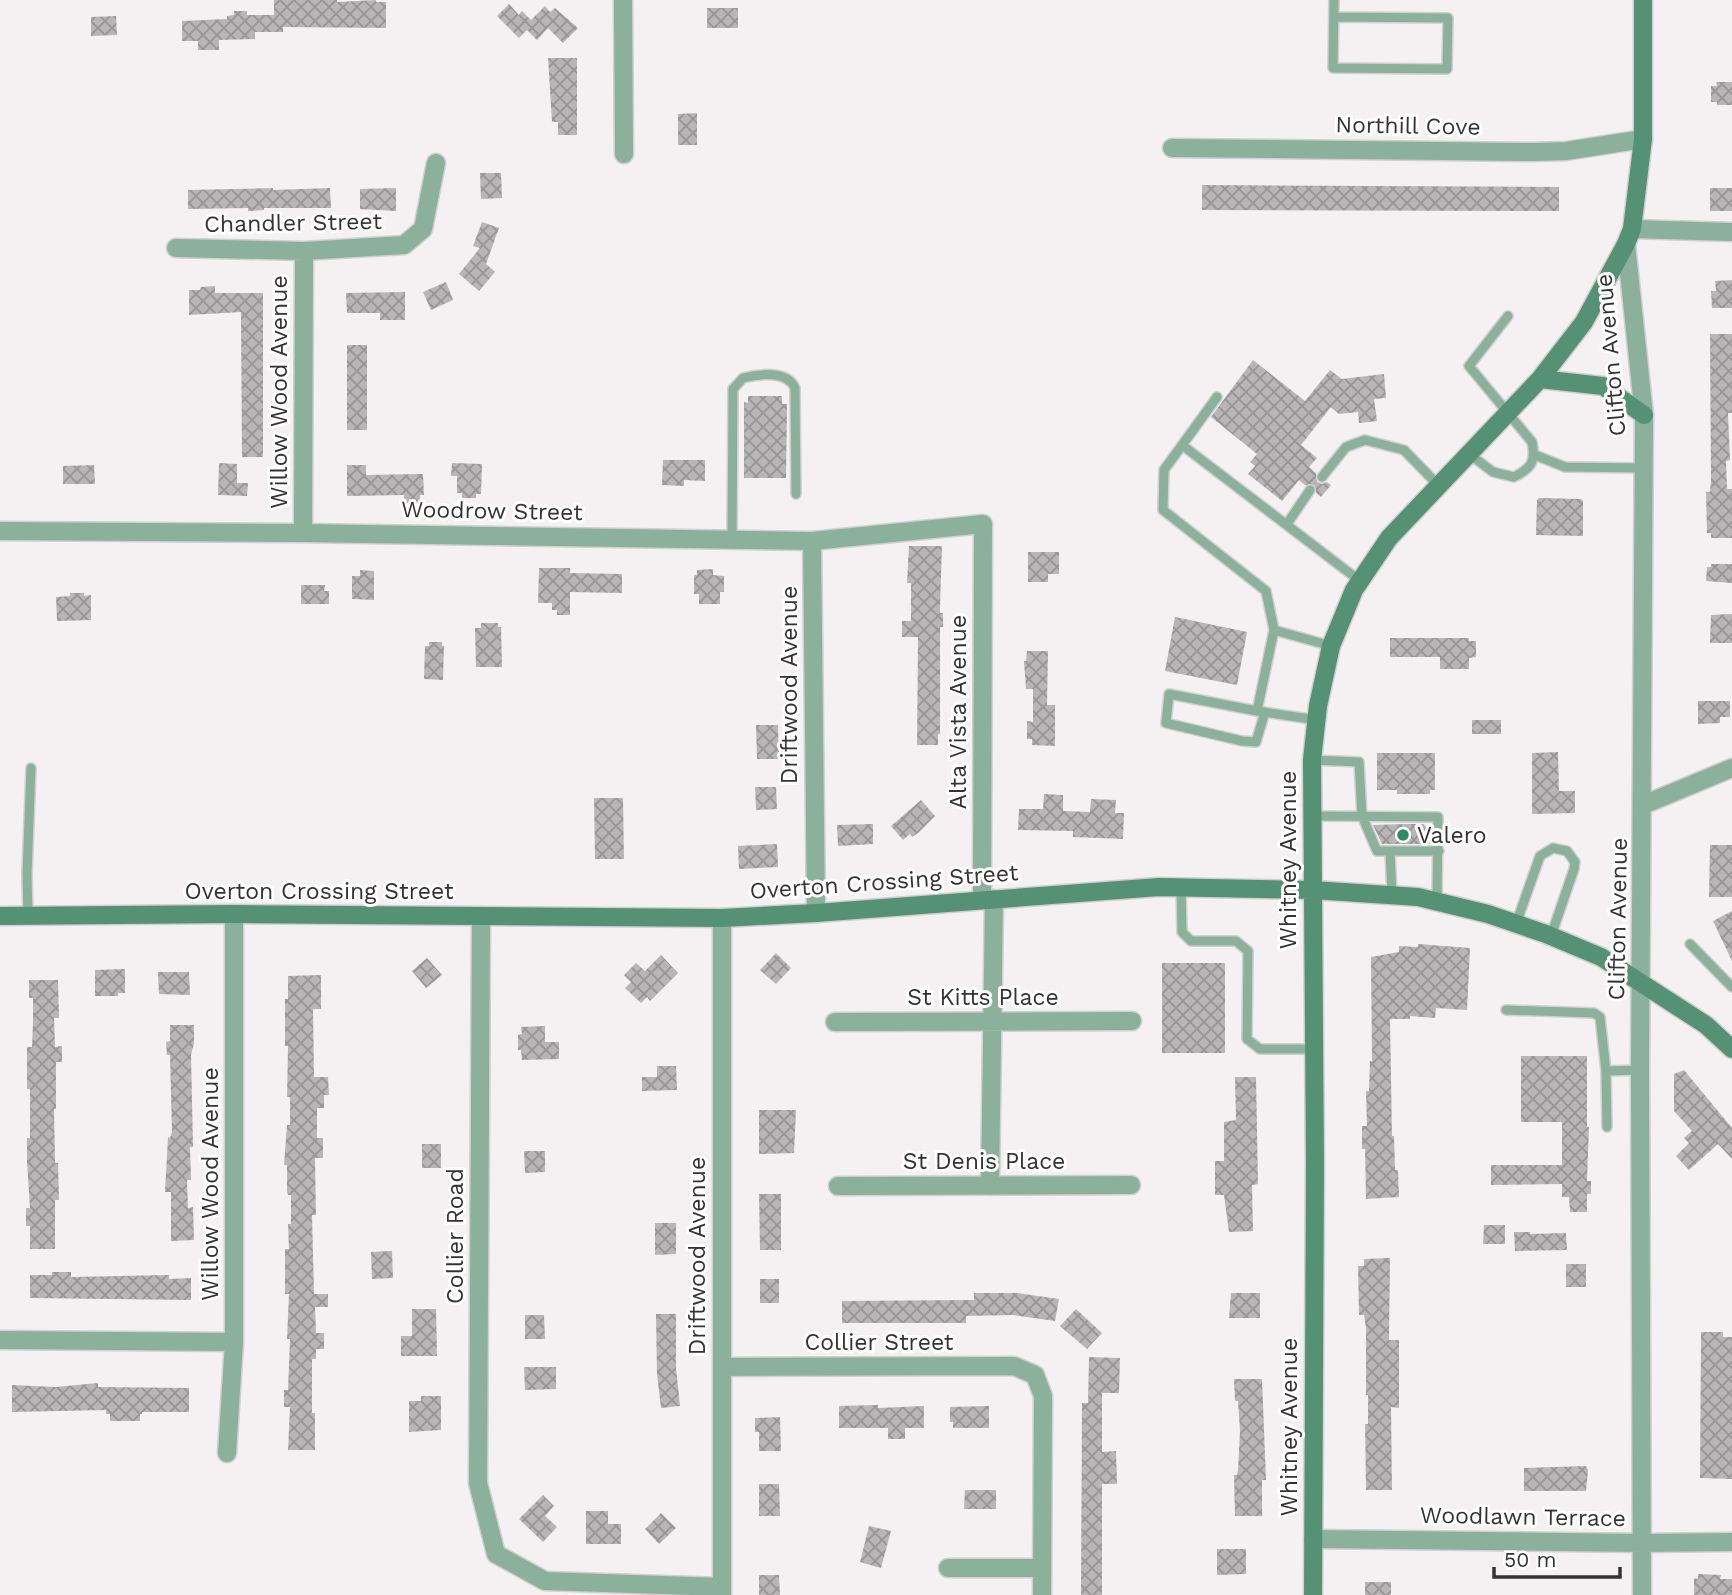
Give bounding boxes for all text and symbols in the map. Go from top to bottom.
street label: Northill Cove [1335,111,1481,141]
street label: Chandler Street [204,208,383,238]
street label: Clifton Avenue [1590,273,1632,437]
street label: Willow Wood Avenue [266,275,293,509]
street label: Woodrow Street [401,496,583,526]
street label: Driftwood Avenue [776,586,803,784]
street label: Alta Vista Avenue [945,615,972,809]
street label: Whitney Avenue [1275,771,1302,949]
place label: Valero [1417,822,1487,849]
marker: Valero [1395,827,1411,843]
street label: Clifton Avenue [1603,837,1633,1001]
street label: Overton Crossing Street [749,859,1020,905]
street label: Overton Crossing Street [184,878,454,905]
street label: St Kitts Place [907,984,1059,1011]
street label: Willow Wood Avenue [197,1067,224,1301]
street label: St Denis Place [903,1148,1065,1175]
street label: Driftwood Avenue [684,1157,711,1355]
street label: Collier Road [442,1168,469,1304]
street label: Collier Street [805,1329,954,1356]
street label: Whitney Avenue [1276,1338,1303,1516]
street label: Woodlawn Terrace [1420,1502,1626,1532]
scale bar [1494,1536,1620,1580]
text: 50 m [1504,1547,1556,1572]

